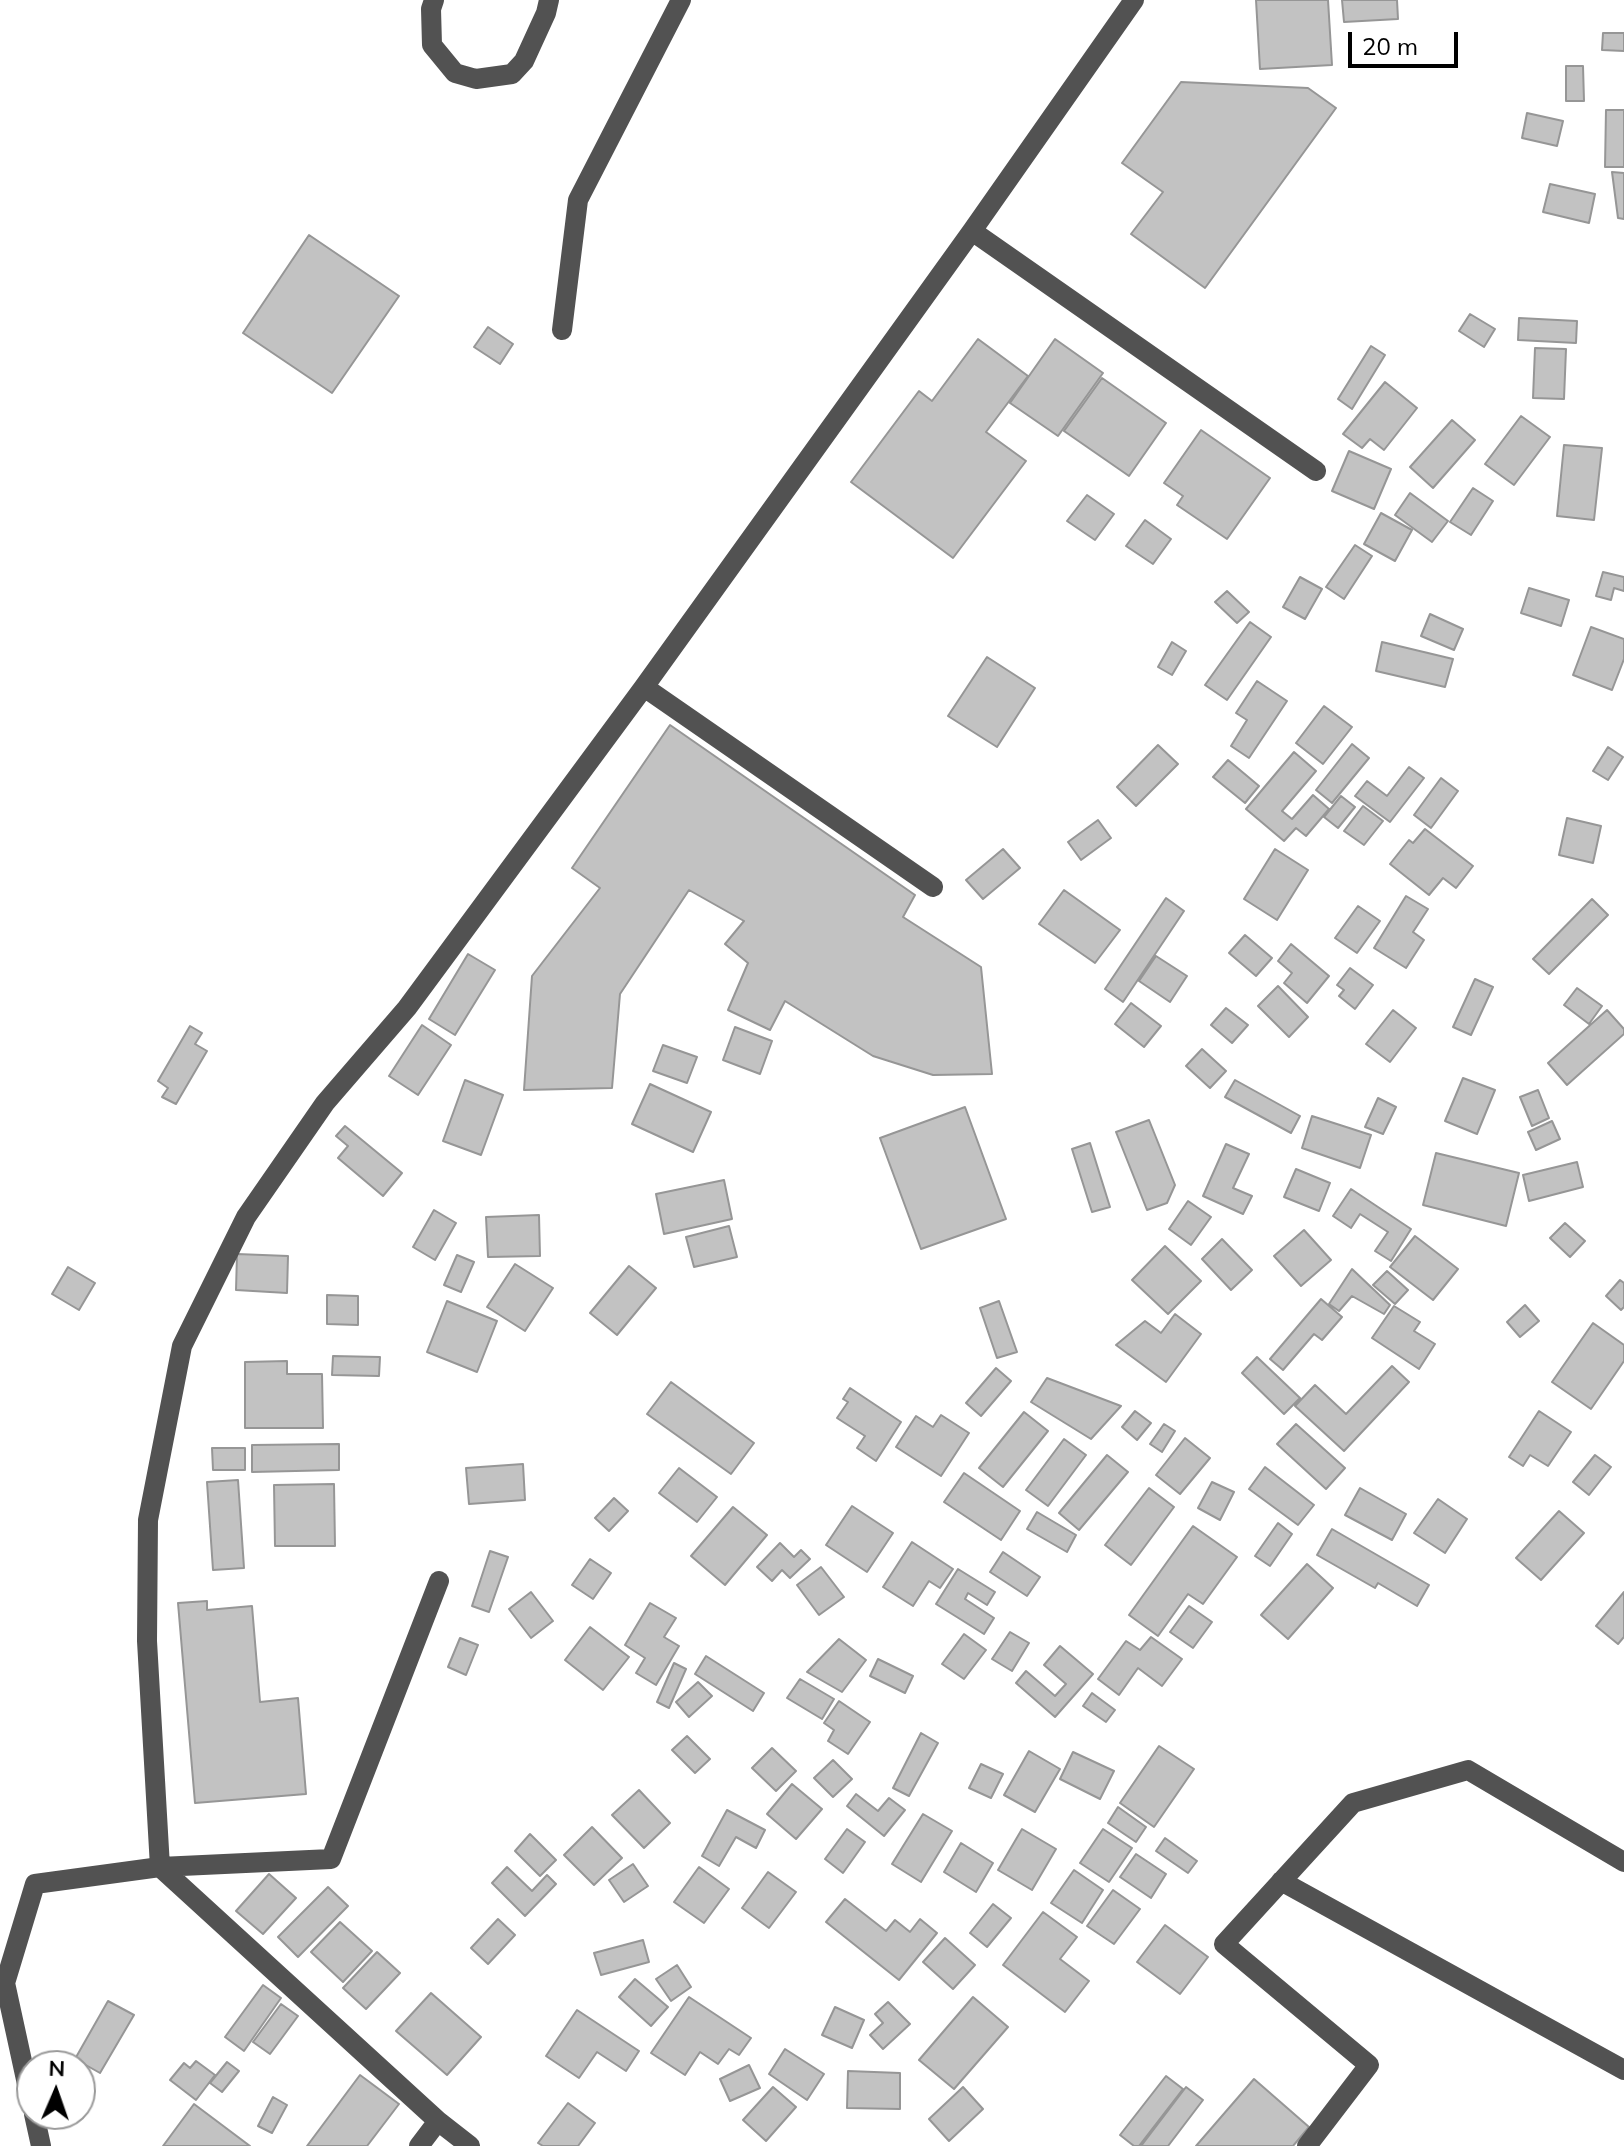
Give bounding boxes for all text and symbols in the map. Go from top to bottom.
scale bar [1352,16,1462,66]
text: 20 m [1362,31,1418,61]
north arrow [16,2050,96,2130]
text: N [48,2054,66,2082]

